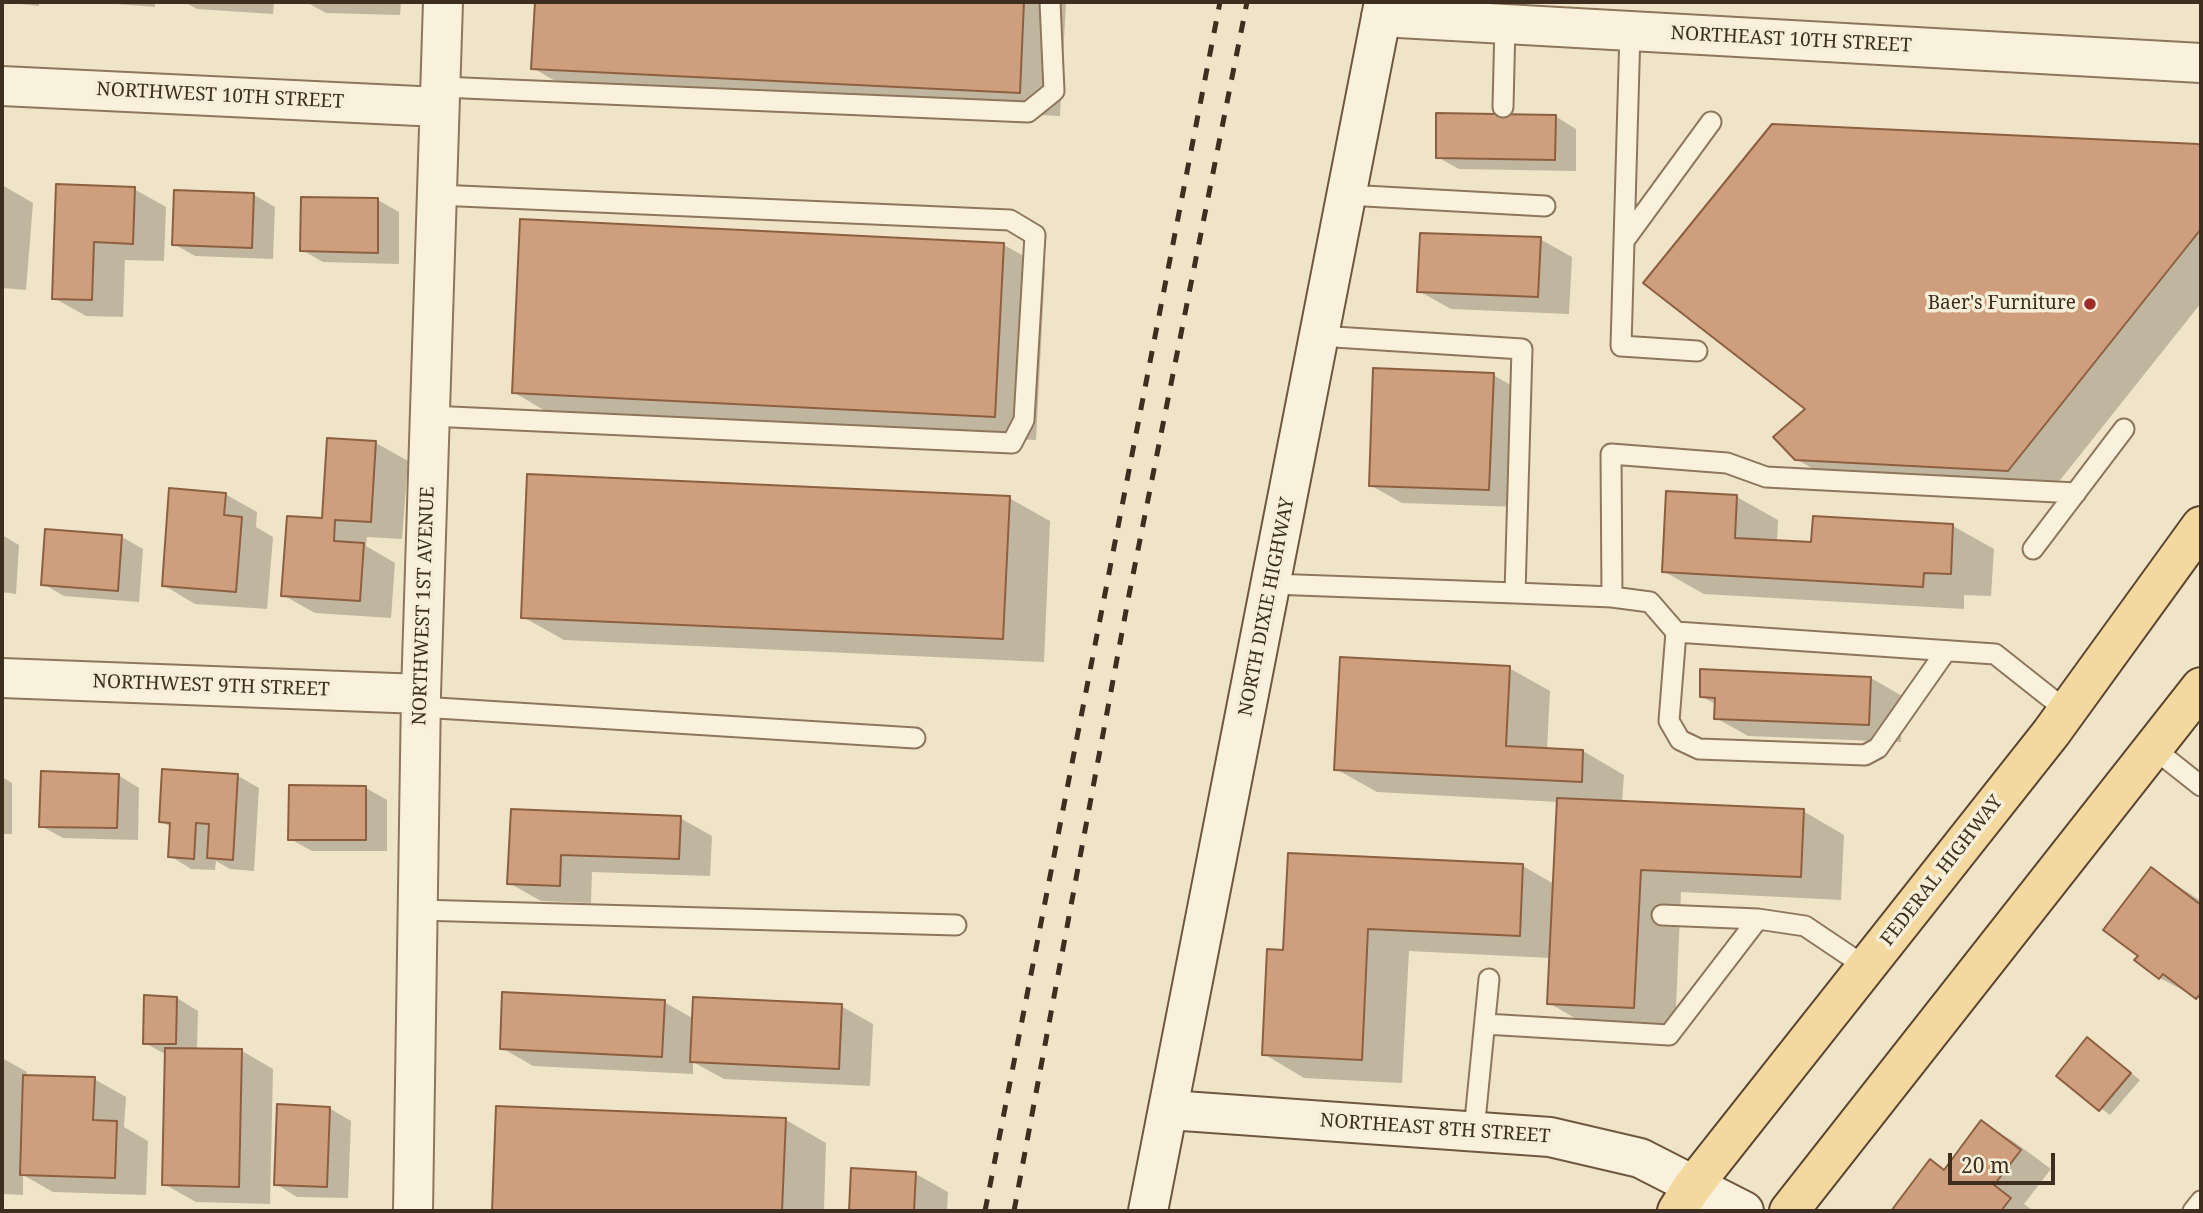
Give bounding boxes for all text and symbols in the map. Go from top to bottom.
street label: NORTHEAST 10TH STREET [1670,22,1912,58]
street label: NORTHWEST 10TH STREET [96,78,344,114]
place label: Baer's Furniture [1928,293,2076,315]
marker: Baer's Furniture [2082,296,2098,312]
street label: NORTHWEST 1ST AVENUE [408,486,440,726]
street label: NORTH DIXIE HIGHWAY [1235,496,1299,718]
street label: NORTHWEST 9TH STREET [92,670,330,702]
street label: FEDERAL HIGHWAY [1876,791,2008,951]
street label: NORTHEAST 8TH STREET [1319,1110,1551,1148]
scale bar [1951,1140,2058,1184]
text: 20 m [1961,1151,2010,1179]

